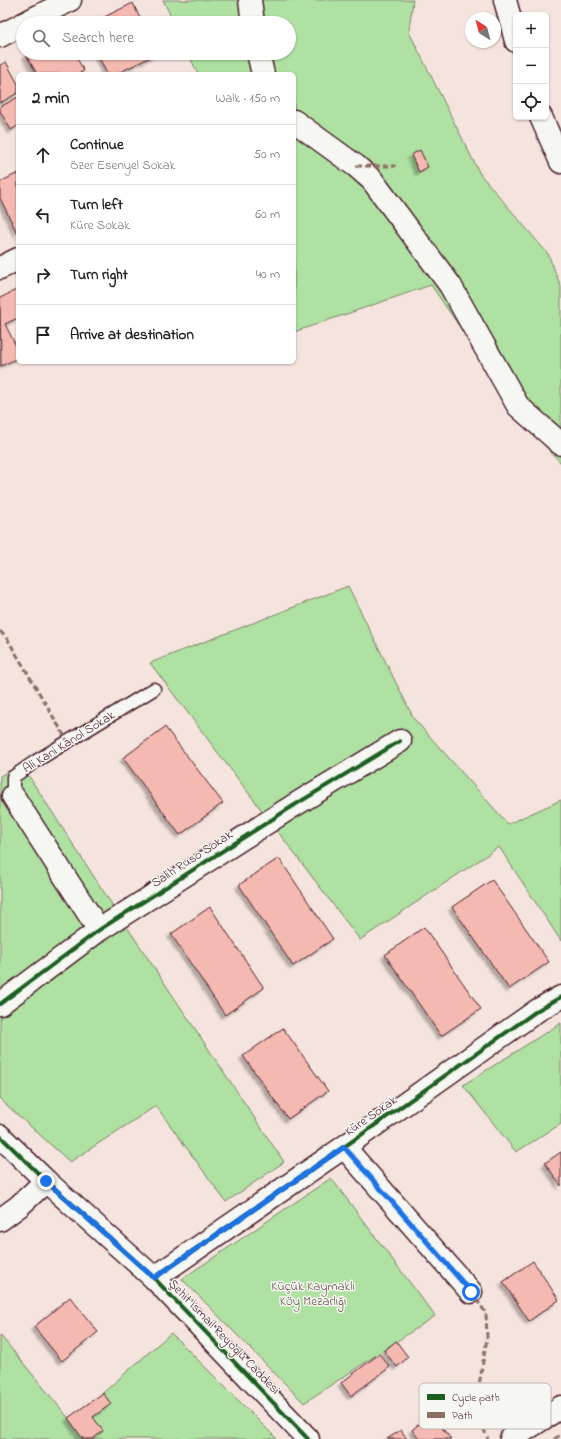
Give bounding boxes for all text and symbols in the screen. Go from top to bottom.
north arrow [465,12,501,48]
map controls [513,12,549,120]
button: + [513,12,549,48]
search box [16,16,296,60]
icon: search [30,27,52,49]
text: Search here [62,27,134,49]
button: − [513,48,549,84]
button: locate [513,84,549,120]
text: 2 min [32,86,69,111]
text: Walk · 150 m [215,89,280,108]
text: Continue [70,134,124,156]
icon: ahead [32,144,54,166]
text: 50 m [254,145,280,164]
text: Özer Esenyel Sokak [70,156,175,175]
text: Turn left [70,194,123,216]
icon: left [32,204,54,226]
text: 60 m [255,205,280,224]
text: Küre Sokak [70,216,130,235]
icon: right [32,264,54,286]
text: Turn right [70,264,128,286]
text: 40 m [256,265,280,284]
icon: arrive [32,324,54,346]
text: Arrive at destination [70,324,194,346]
street label: Ali Kani Kanol Sokak [19,706,119,778]
street label: Salih Ruso Sokak [148,825,237,892]
street label: Küre Sokak [341,1091,401,1141]
route end [37,1172,55,1190]
street label: Şehit İsmail Reyoğlu Caddesi [163,1275,284,1400]
park label: Küçük Kaymaklı Köy Mezarlığı [271,1277,355,1312]
route start [462,1283,480,1301]
legend [419,1383,551,1429]
text: Cycle path [452,1390,500,1407]
text: Path [452,1408,473,1424]

